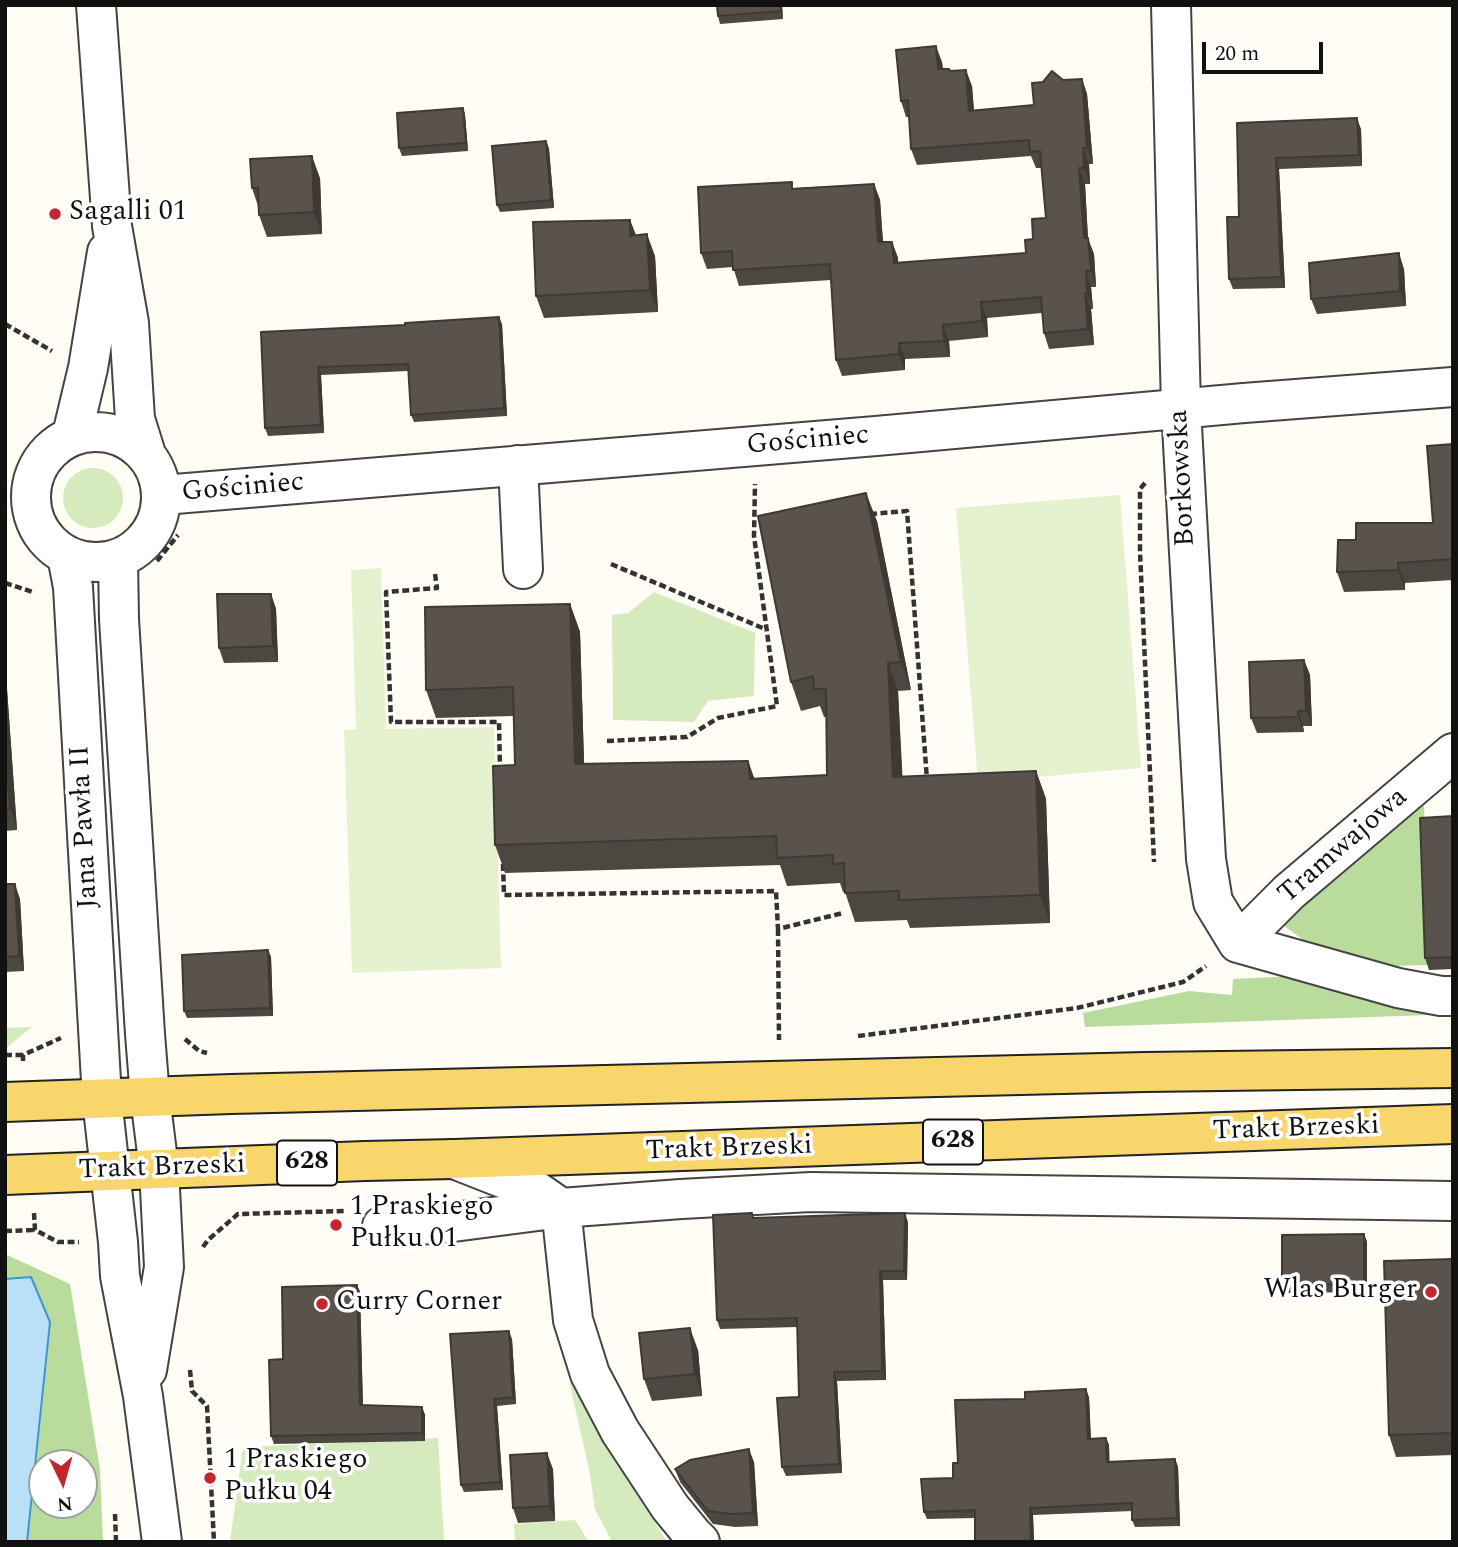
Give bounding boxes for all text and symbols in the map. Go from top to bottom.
scale bar [1206,28,1327,72]
text: 20 m [1215,38,1259,70]
place label: Sagalli 01 [69,197,187,231]
marker: Sagalli 01 [47,206,63,222]
street label: Borkowska [1164,409,1204,547]
street label: Gościniec [745,420,871,464]
street label: Gościniec [180,467,306,511]
street label: Jana Pawła II [65,745,107,909]
street label: Tramwajowa [1272,782,1416,912]
street label: Trakt Brzeski [1212,1110,1380,1150]
road number: 628 [923,1120,983,1164]
street label: Trakt Brzeski [645,1130,813,1170]
road number: 628 [277,1140,337,1186]
street label: Trakt Brzeski [78,1149,246,1189]
place label: 1 Praskiego Pułku 01 [350,1192,493,1258]
marker: 1 Praskiego Pułku 01 [328,1217,344,1233]
place label: Wlas Burger [1264,1275,1417,1309]
marker: Wlas Burger [1423,1284,1439,1300]
place label: Curry Corner [336,1287,502,1321]
marker: Curry Corner [314,1296,330,1312]
place label: 1 Praskiego Pułku 04 [224,1445,367,1511]
north arrow [28,1449,98,1519]
marker: 1 Praskiego Pułku 04 [202,1470,218,1486]
text: N [56,1488,74,1519]

